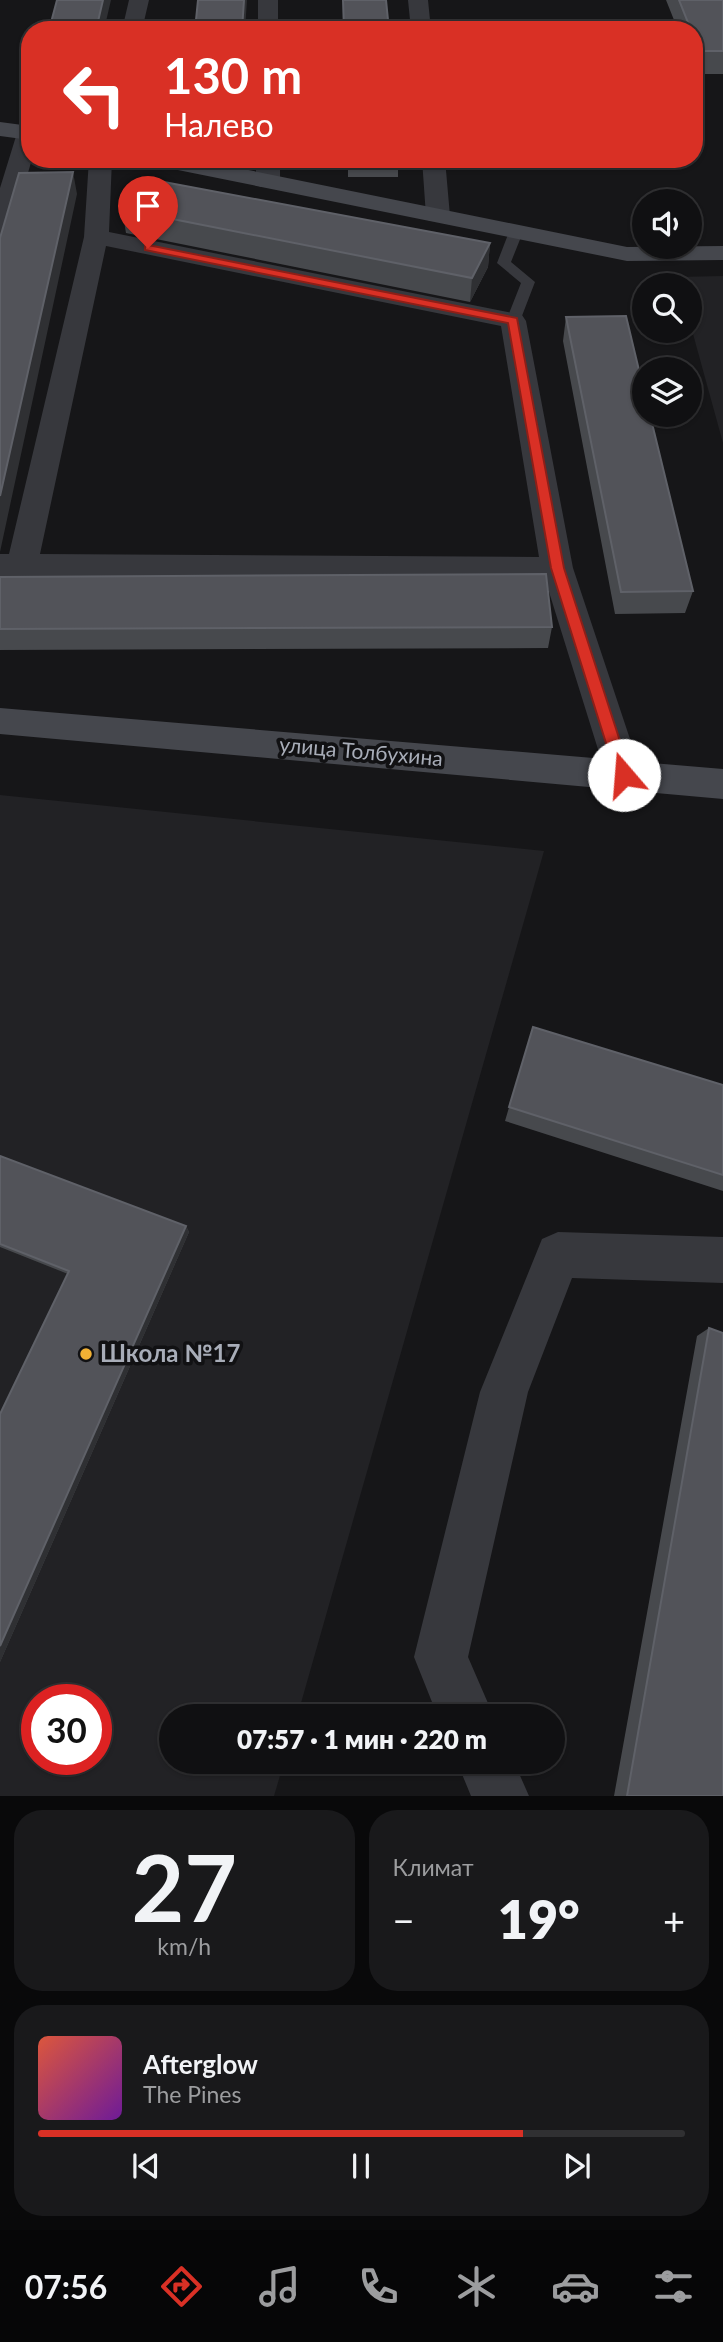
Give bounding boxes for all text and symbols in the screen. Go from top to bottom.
text: 130 m [164,46,302,104]
icon: left [49,49,140,140]
text: Налево [164,105,274,144]
pin [118,176,178,248]
icon: arrive [129,187,167,225]
map controls [632,189,702,427]
button: sound [632,189,702,259]
button: search [632,273,702,343]
button: layers [632,357,702,427]
street label: улица Толбухина [278,731,444,770]
position arrow [587,738,661,812]
place label: Школа №17 [100,1338,240,1367]
marker: Школа №17 [78,1346,94,1362]
speed limit sign: 30 [21,1684,112,1775]
text: 07:57 · 1 мин · 220 m [237,1723,487,1755]
text: 27 [131,1832,237,1941]
text: Климат [393,1853,474,1881]
text: 19° [498,1888,580,1950]
text: − [393,1897,415,1943]
text: + [663,1897,685,1943]
text: km/h [157,1932,211,1960]
text: Afterglow [143,2048,258,2080]
text: The Pines [143,2080,241,2108]
icon: previous [127,2147,165,2185]
icon: pause [342,2147,380,2185]
icon: next [558,2147,596,2185]
icon: directions [157,2262,206,2311]
icon: music [255,2262,304,2311]
icon: phone [354,2262,403,2311]
icon: climate [452,2262,501,2311]
icon: car [551,2262,600,2311]
icon: filters [649,2262,698,2311]
text: 07:56 [25,2267,107,2306]

